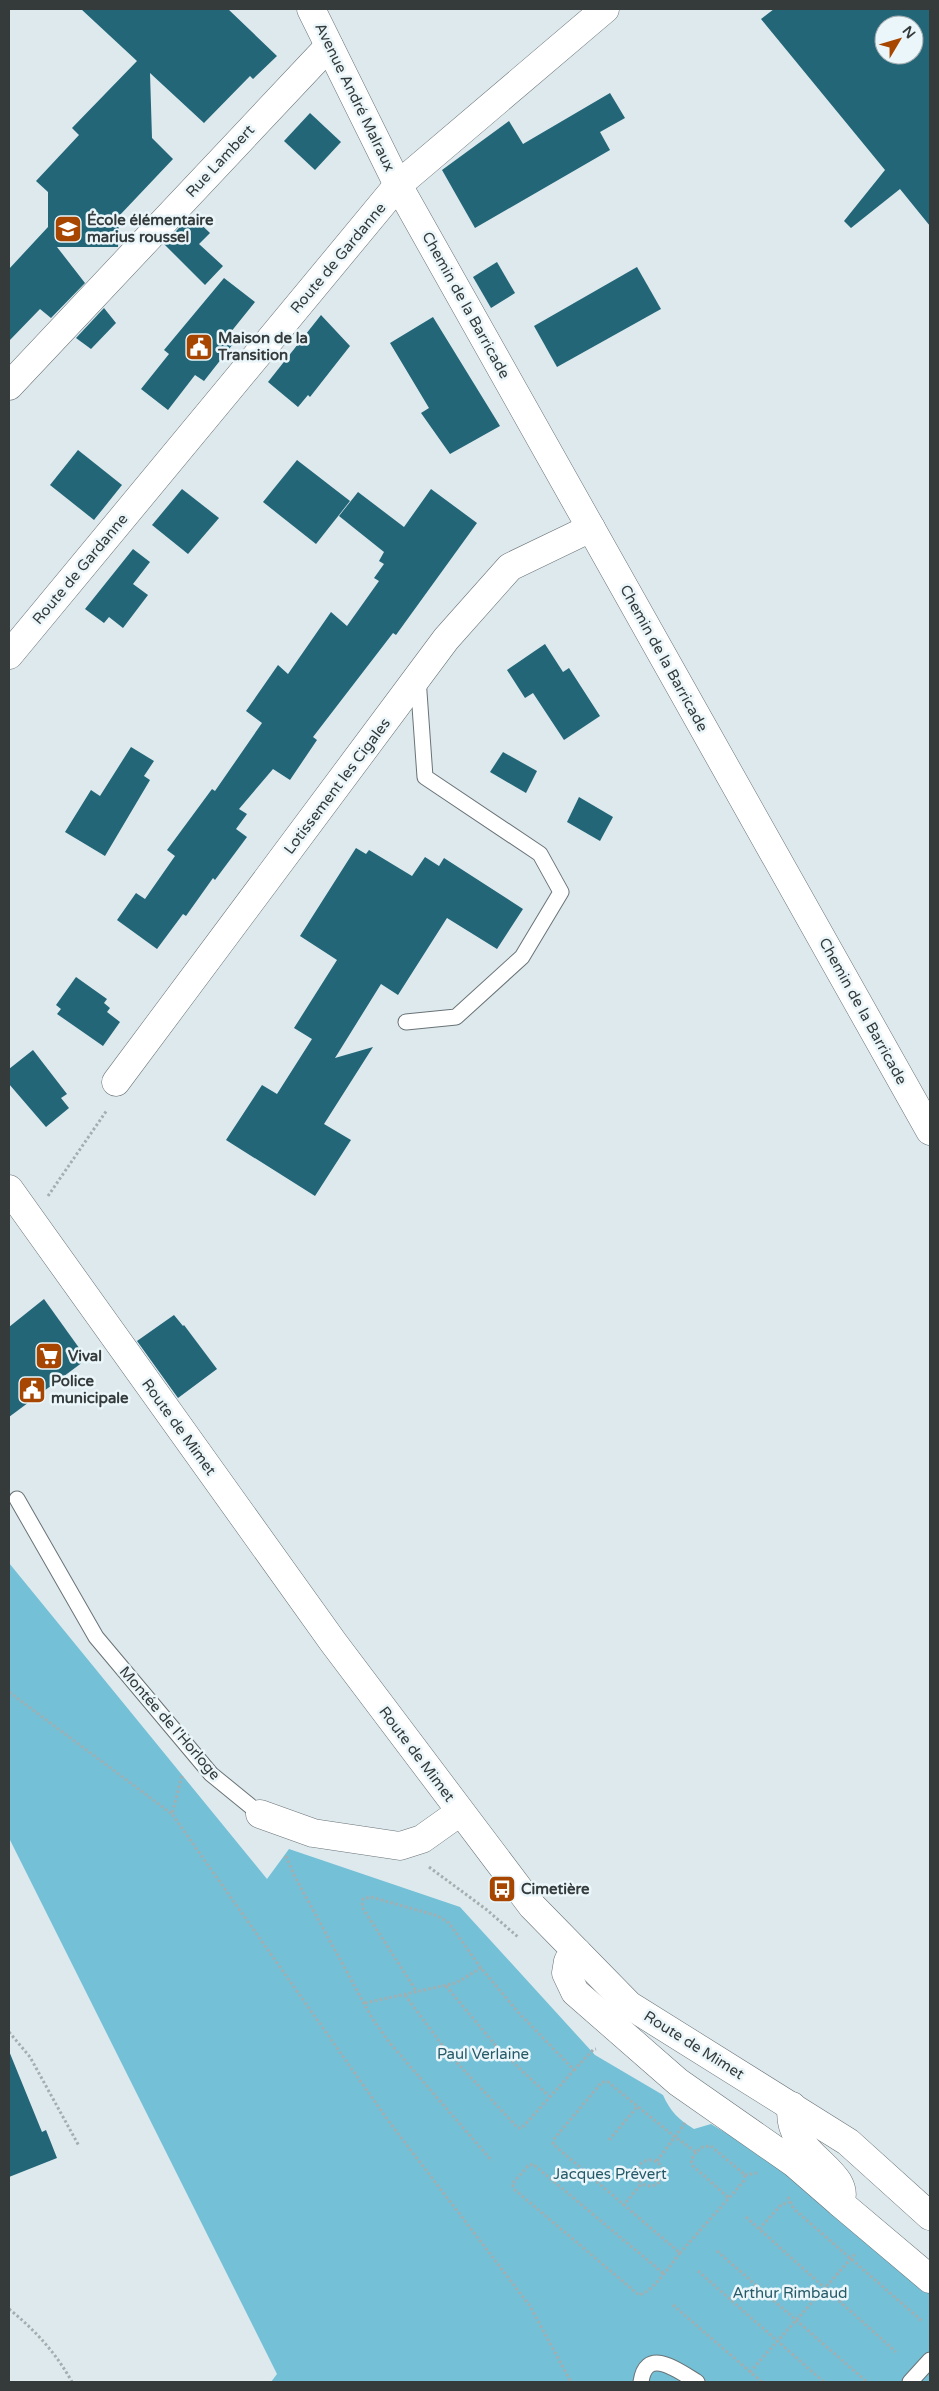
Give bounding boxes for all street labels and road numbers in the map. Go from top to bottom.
street label: Avenue André Malraux [311,20,399,174]
street label: Rue Lambert [182,121,258,201]
street label: Route de Gardanne [287,199,389,317]
street label: Chemin de la Barricade [418,229,514,381]
street label: Route de Gardanne [29,510,131,628]
street label: Chemin de la Barricade [616,582,712,734]
street label: Lotissement les Cigales [280,714,394,858]
street label: Chemin de la Barricade [815,935,911,1087]
street label: Route de Mimet [138,1375,220,1479]
street label: Montée de l'Horloge [116,1663,224,1783]
street label: Route de Mimet [375,1703,459,1806]
street label: Route de Mimet [641,2007,748,2083]

